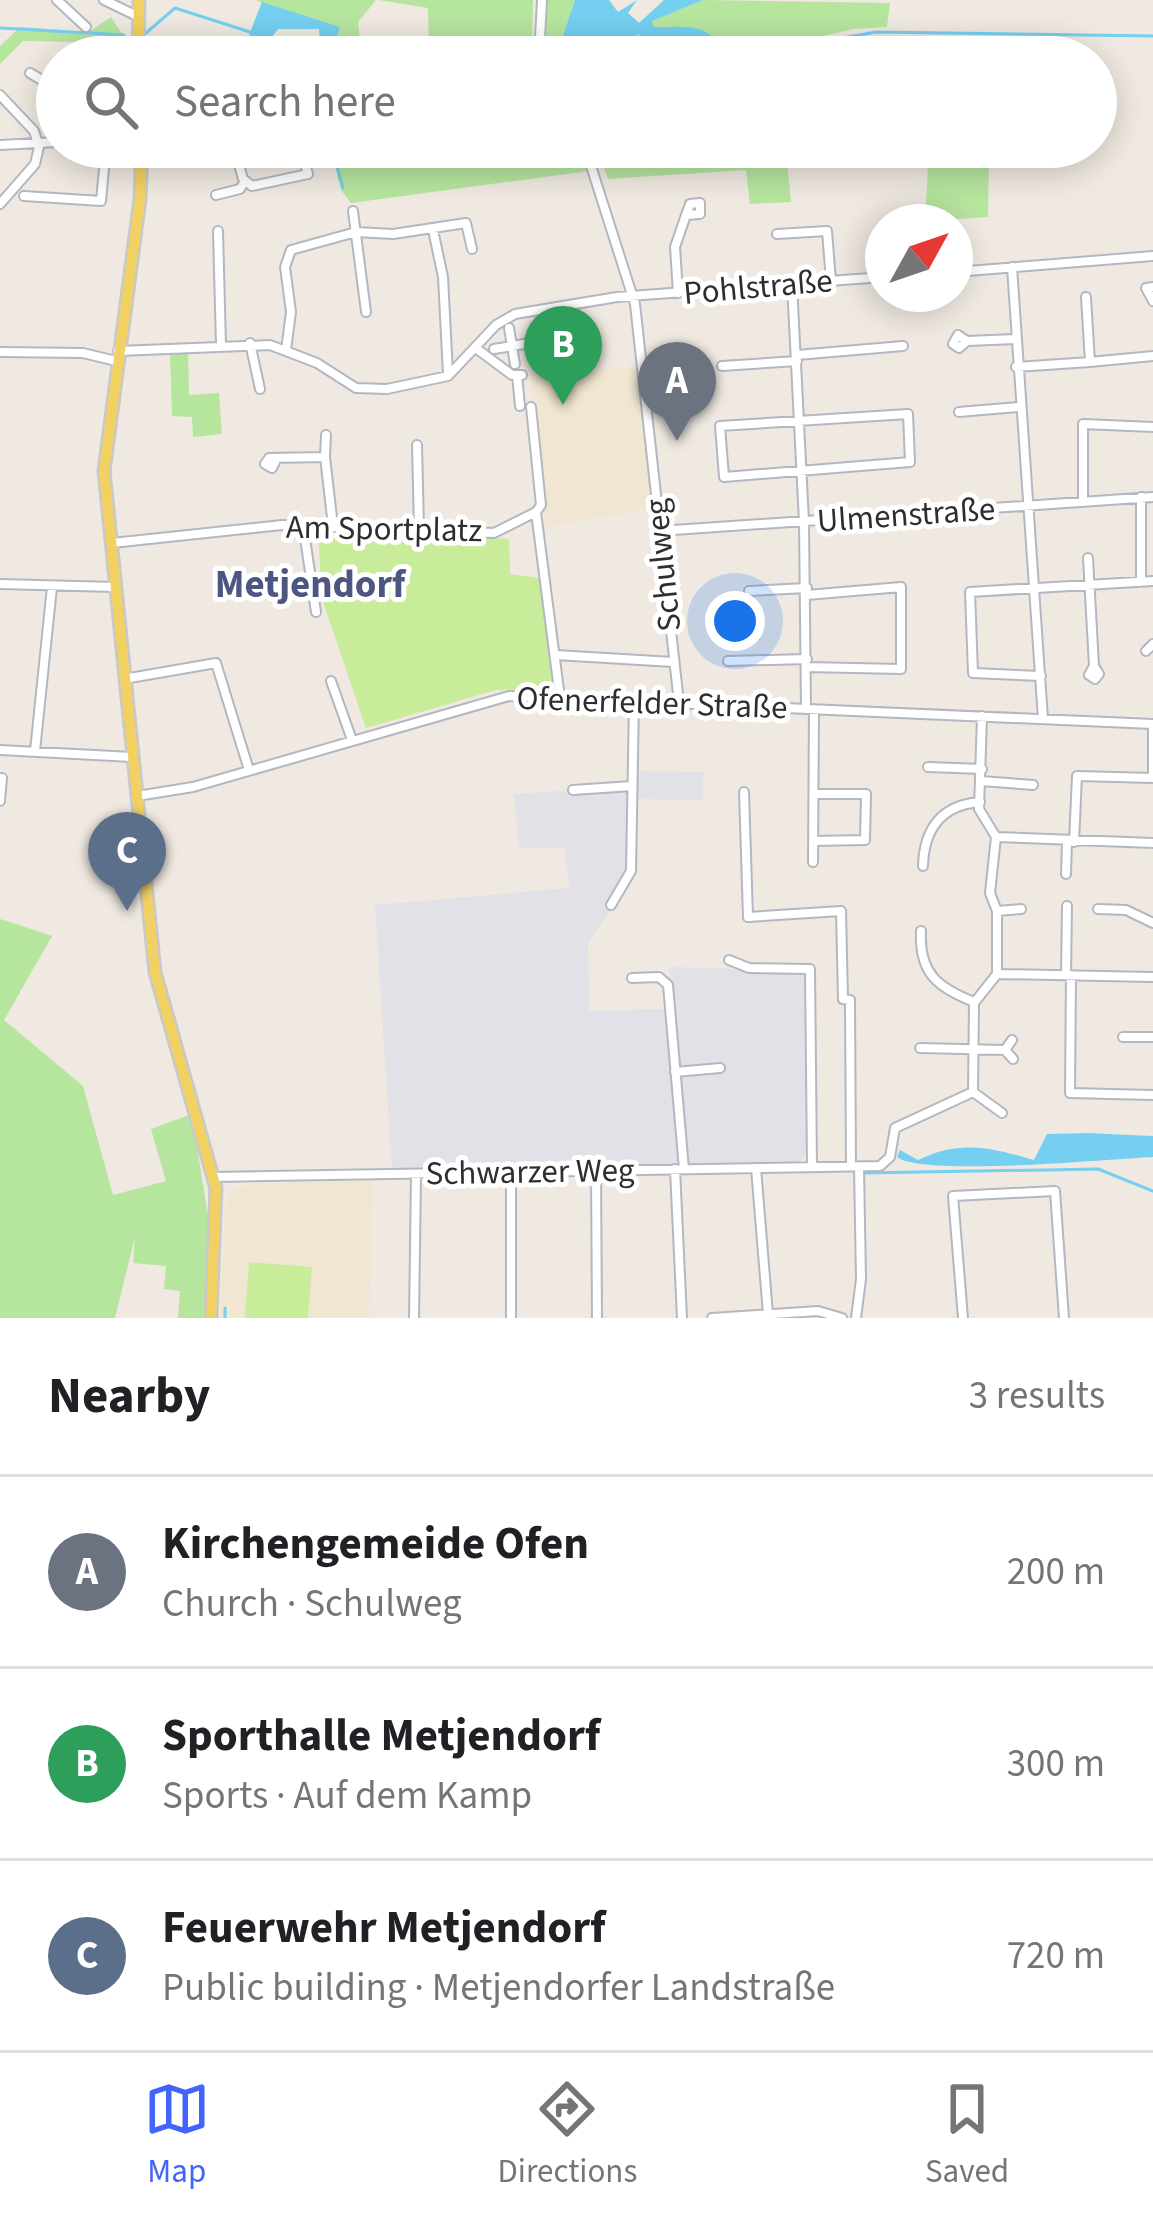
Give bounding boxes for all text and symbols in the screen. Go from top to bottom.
search box [36,36,1117,168]
icon: search [78,69,144,135]
text: Search here [174,70,396,134]
north arrow [865,204,973,312]
street label: Pohlstraße [682,257,834,317]
pin: B [524,306,602,405]
pin: A [638,342,716,441]
street label: Ulmenstraße [815,485,997,545]
street label: Schulweg [633,496,693,634]
street label: Am Sportplatz [285,504,483,554]
district label: Metjendorf [215,557,407,613]
your location [705,591,765,651]
street label: Ofenerfelder Straße [516,675,788,731]
pin: C [88,812,166,911]
street label: Schwarzer Weg [425,1147,635,1197]
text: Nearby [48,1360,210,1432]
text: 3 results [969,1368,1105,1424]
text: Kirchengemeide Ofen [162,1512,589,1576]
text: A [76,1544,98,1600]
text: 200 m [1007,1544,1105,1600]
text: Church · Schulweg [162,1576,462,1632]
text: Sporthalle Metjendorf [162,1704,600,1768]
text: B [75,1736,99,1792]
text: 300 m [1007,1736,1105,1792]
text: Sports · Auf dem Kamp [162,1768,532,1824]
text: Feuerwehr Metjendorf [162,1896,606,1960]
text: C [76,1928,98,1984]
text: 720 m [1007,1928,1105,1984]
text: Public building · Metjendorfer Landstraße [162,1960,835,2016]
tab: Map [144,2076,210,2195]
tab: Directions [498,2076,637,2195]
tab: Saved [925,2076,1009,2195]

